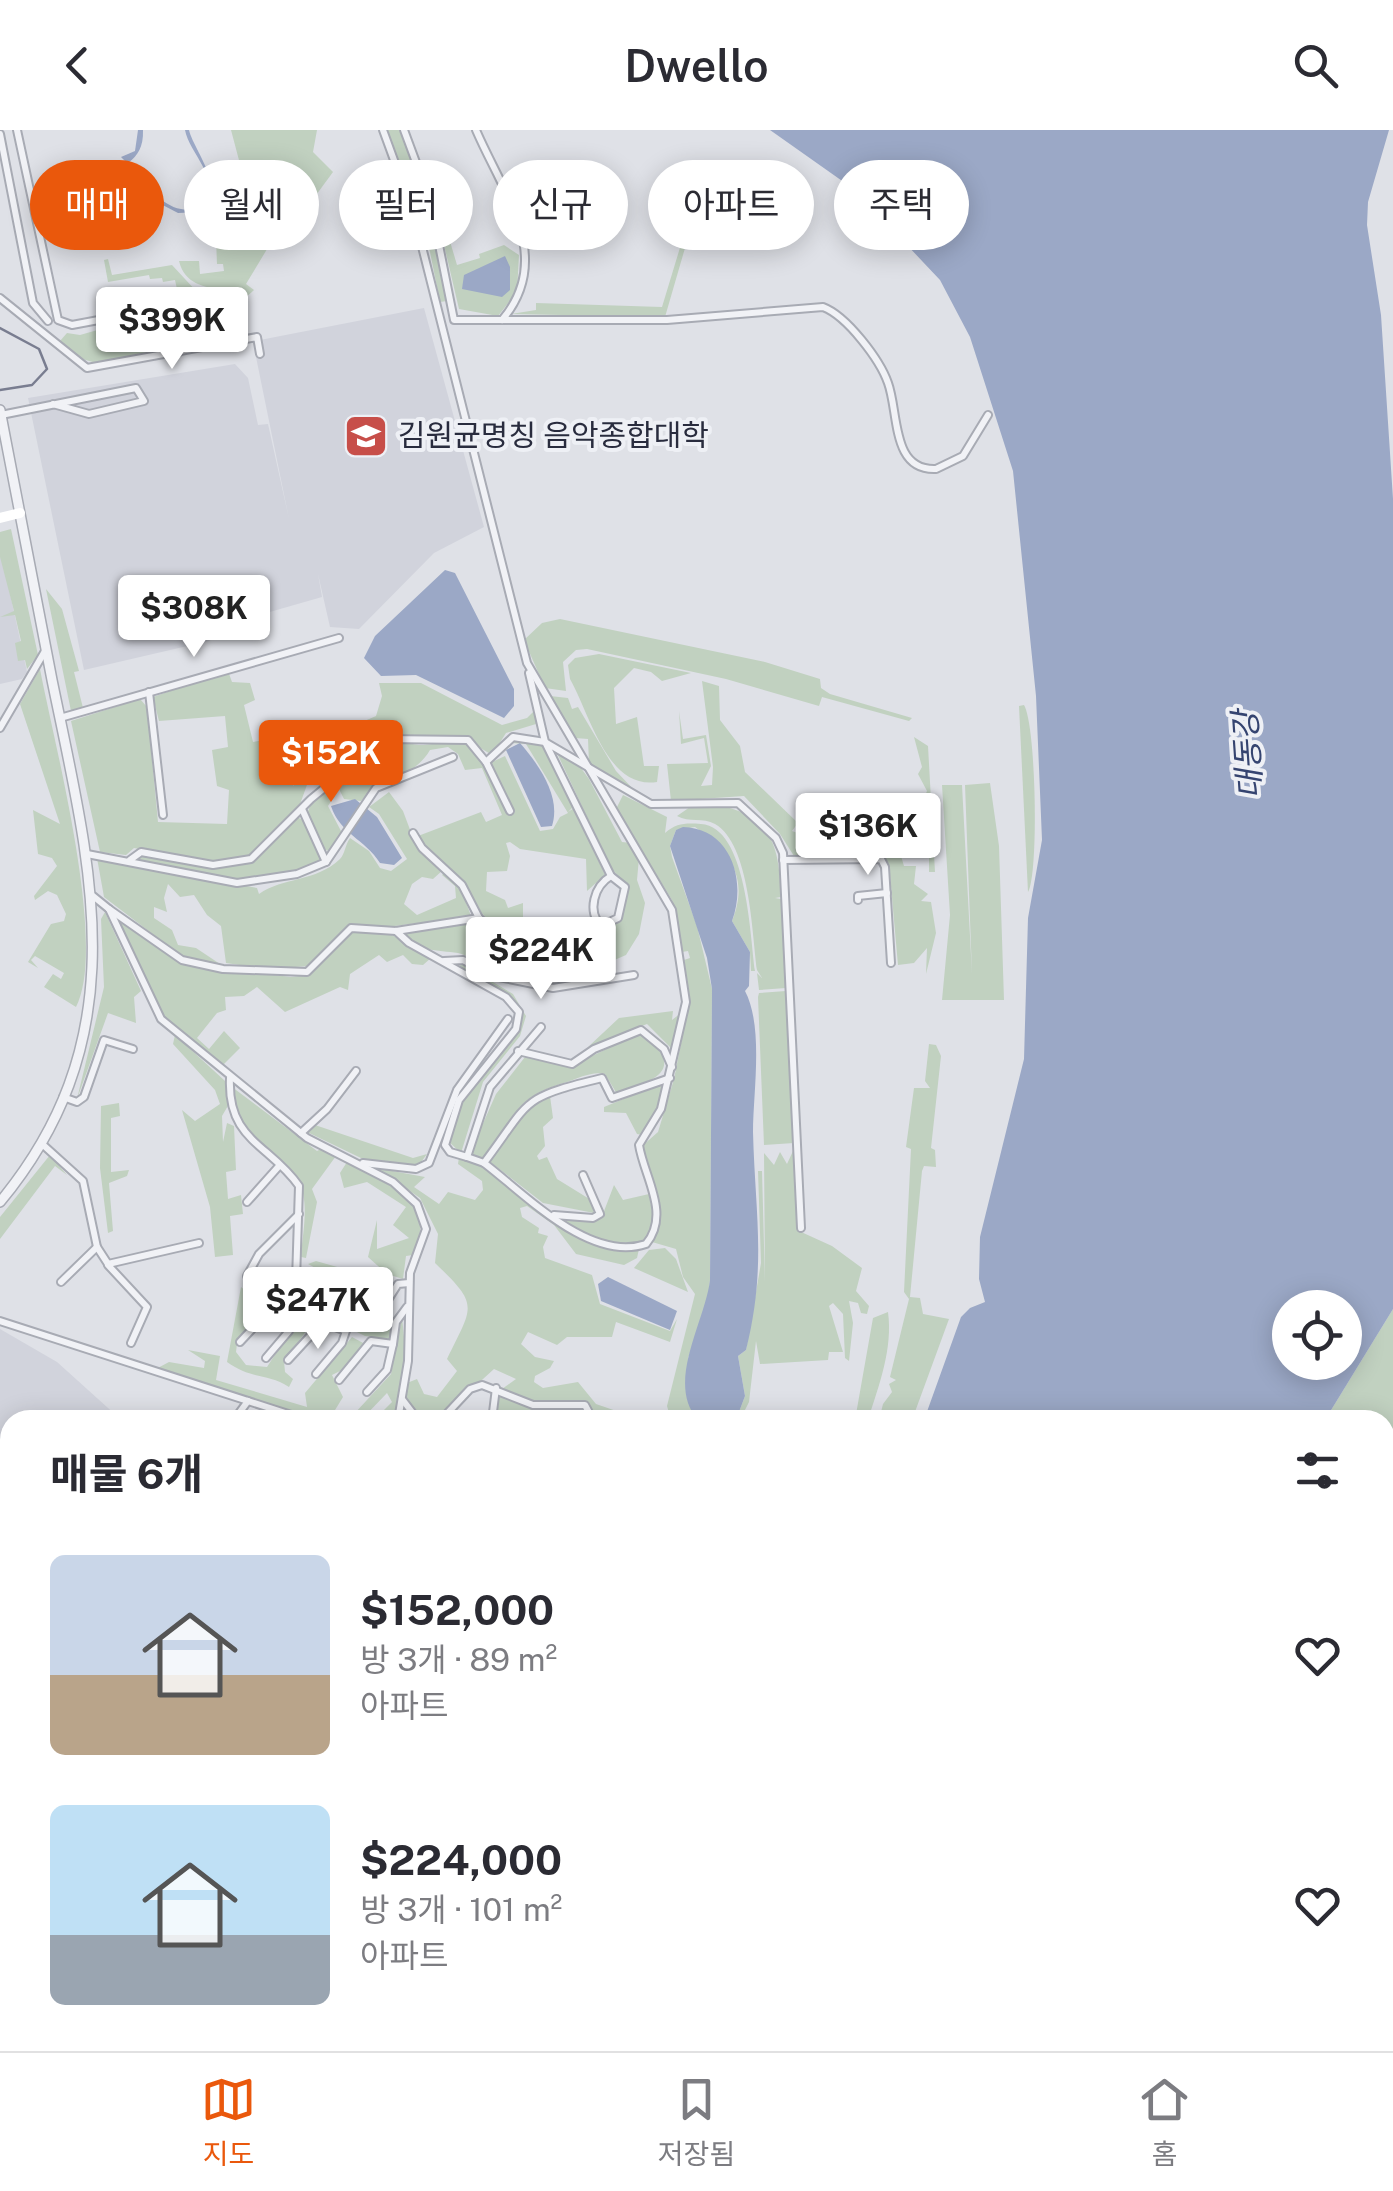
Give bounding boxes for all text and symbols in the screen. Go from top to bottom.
icon: back [50,38,105,93]
icon: search [1288,38,1343,93]
text: Dwello [624,39,769,92]
chip: 매매 [30,160,164,250]
chip: 월세 [184,160,319,250]
chip: 필터 [339,160,473,250]
chip: 신규 [493,160,628,250]
chip: 아파트 [648,160,814,250]
chip: 주택 [834,160,969,250]
pin: $399K [102,287,242,372]
text: $399K [118,301,226,338]
school or university icon: 김원균명칭 음악종합대학 [343,413,389,459]
place label: 김원균명칭 음악종합대학 [398,417,709,453]
pin: $308K [124,575,264,660]
text: $308K [140,589,248,626]
water label: 대동강 [1226,705,1269,800]
pin: $152K [261,720,401,805]
text: $152K [281,734,381,771]
pin: $136K [798,793,938,878]
text: $136K [818,807,918,844]
pin: $224K [471,917,611,1002]
text: $224K [488,931,594,968]
pin: $247K [248,1267,388,1352]
text: $247K [265,1281,371,1318]
map controls [1272,1290,1362,1380]
button: locate [1272,1290,1362,1380]
icon: filters [1290,1443,1345,1498]
text: 매물 6개 [50,1449,203,1498]
text: $152,000 [360,1585,554,1634]
icon: home [130,1595,250,1715]
icon: heart [1290,1628,1345,1683]
text: 방 3개 · 89 m² [360,1641,557,1678]
text: 아파트 [360,1687,448,1724]
text: $224,000 [360,1835,562,1884]
icon: home [130,1845,250,1965]
icon: heart [1290,1878,1345,1933]
text: 방 3개 · 101 m² [360,1891,562,1928]
text: 아파트 [360,1937,448,1974]
tab: 지도 [201,2072,256,2172]
tab: 저장됨 [658,2072,735,2172]
tab: 홈 [1137,2072,1192,2172]

